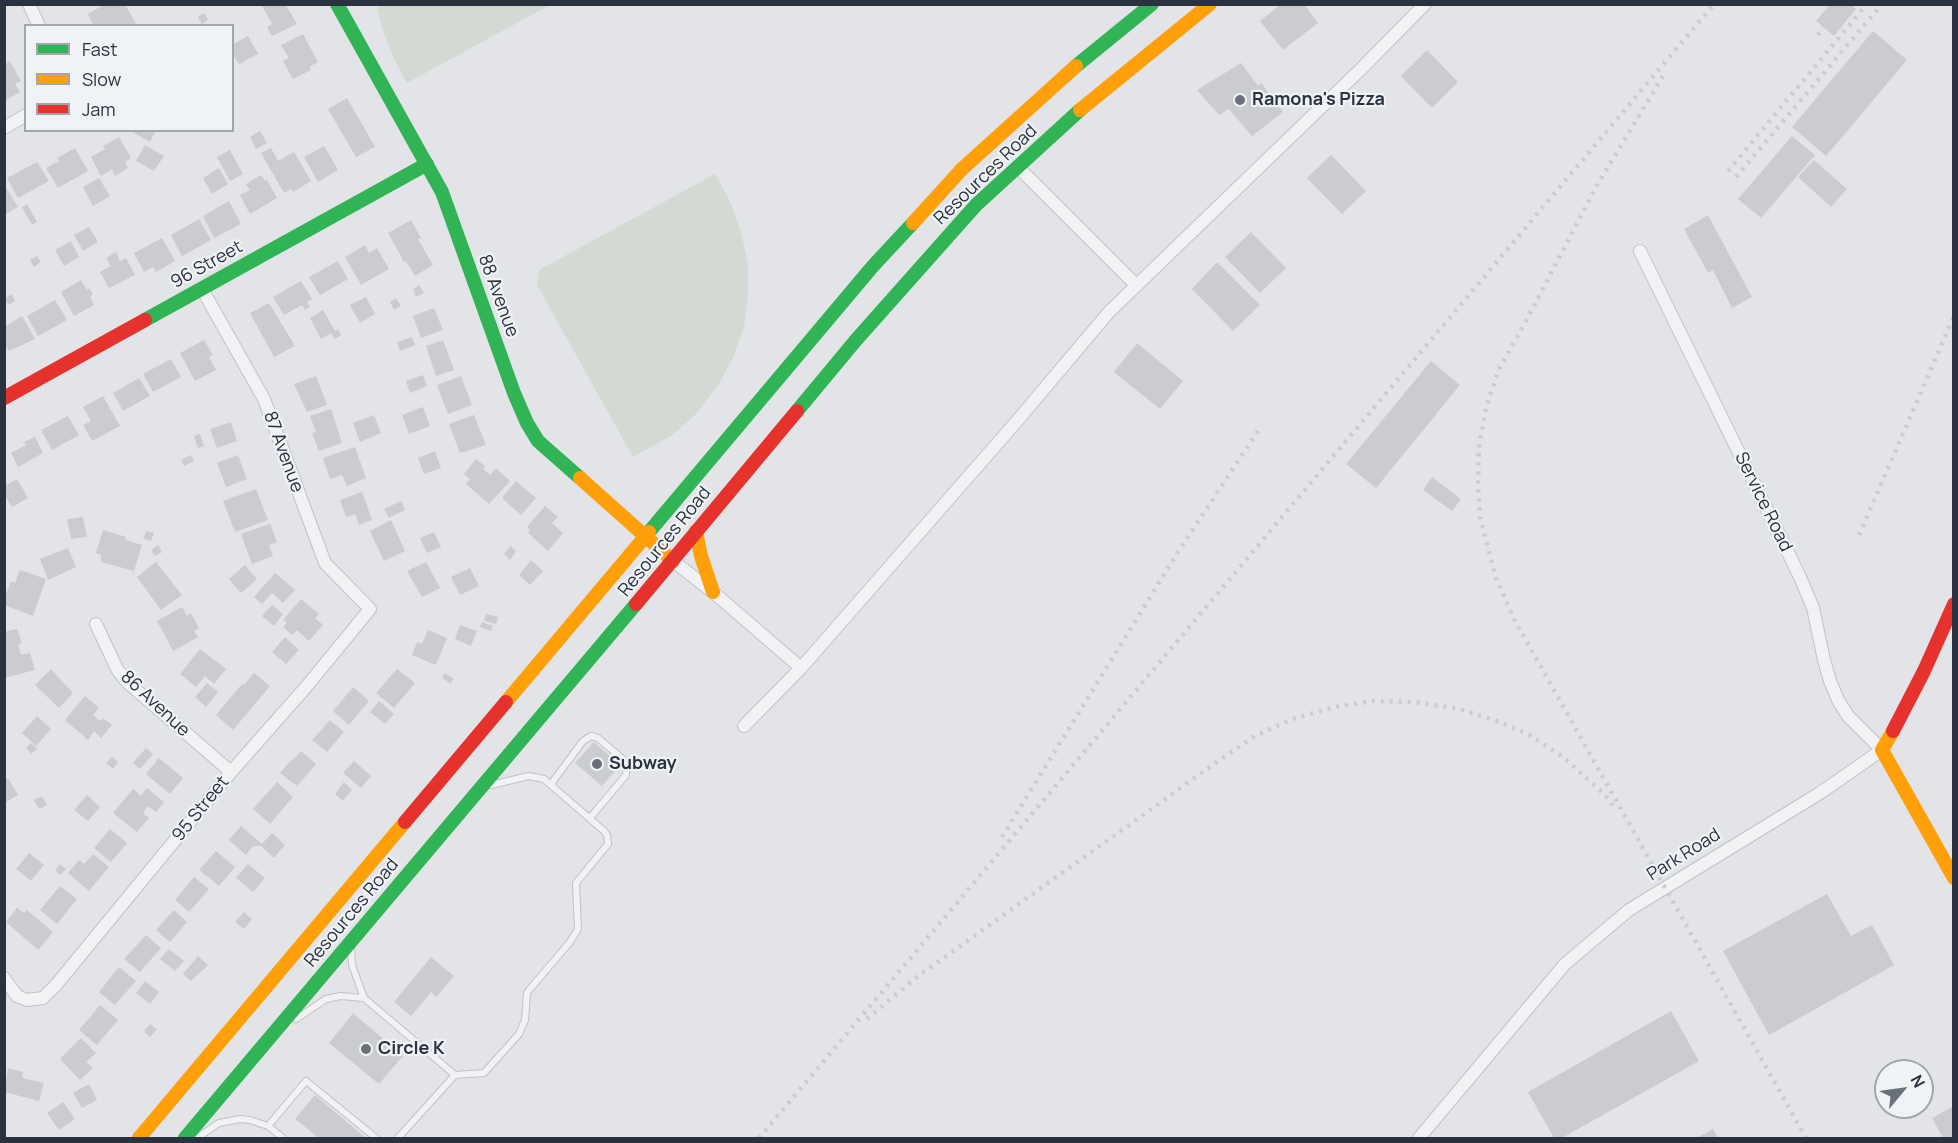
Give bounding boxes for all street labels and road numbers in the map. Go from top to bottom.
street label: Resources Road [930,120,1042,230]
street label: 96 Street [167,236,247,294]
street label: 88 Avenue [473,252,523,340]
street label: 87 Avenue [258,409,308,495]
street label: Service Road [1730,449,1796,555]
street label: Resources Road [614,483,716,601]
street label: 86 Avenue [116,666,194,742]
street label: 95 Street [168,772,234,846]
street label: Park Road [1643,824,1725,886]
street label: Resources Road [300,854,404,972]

